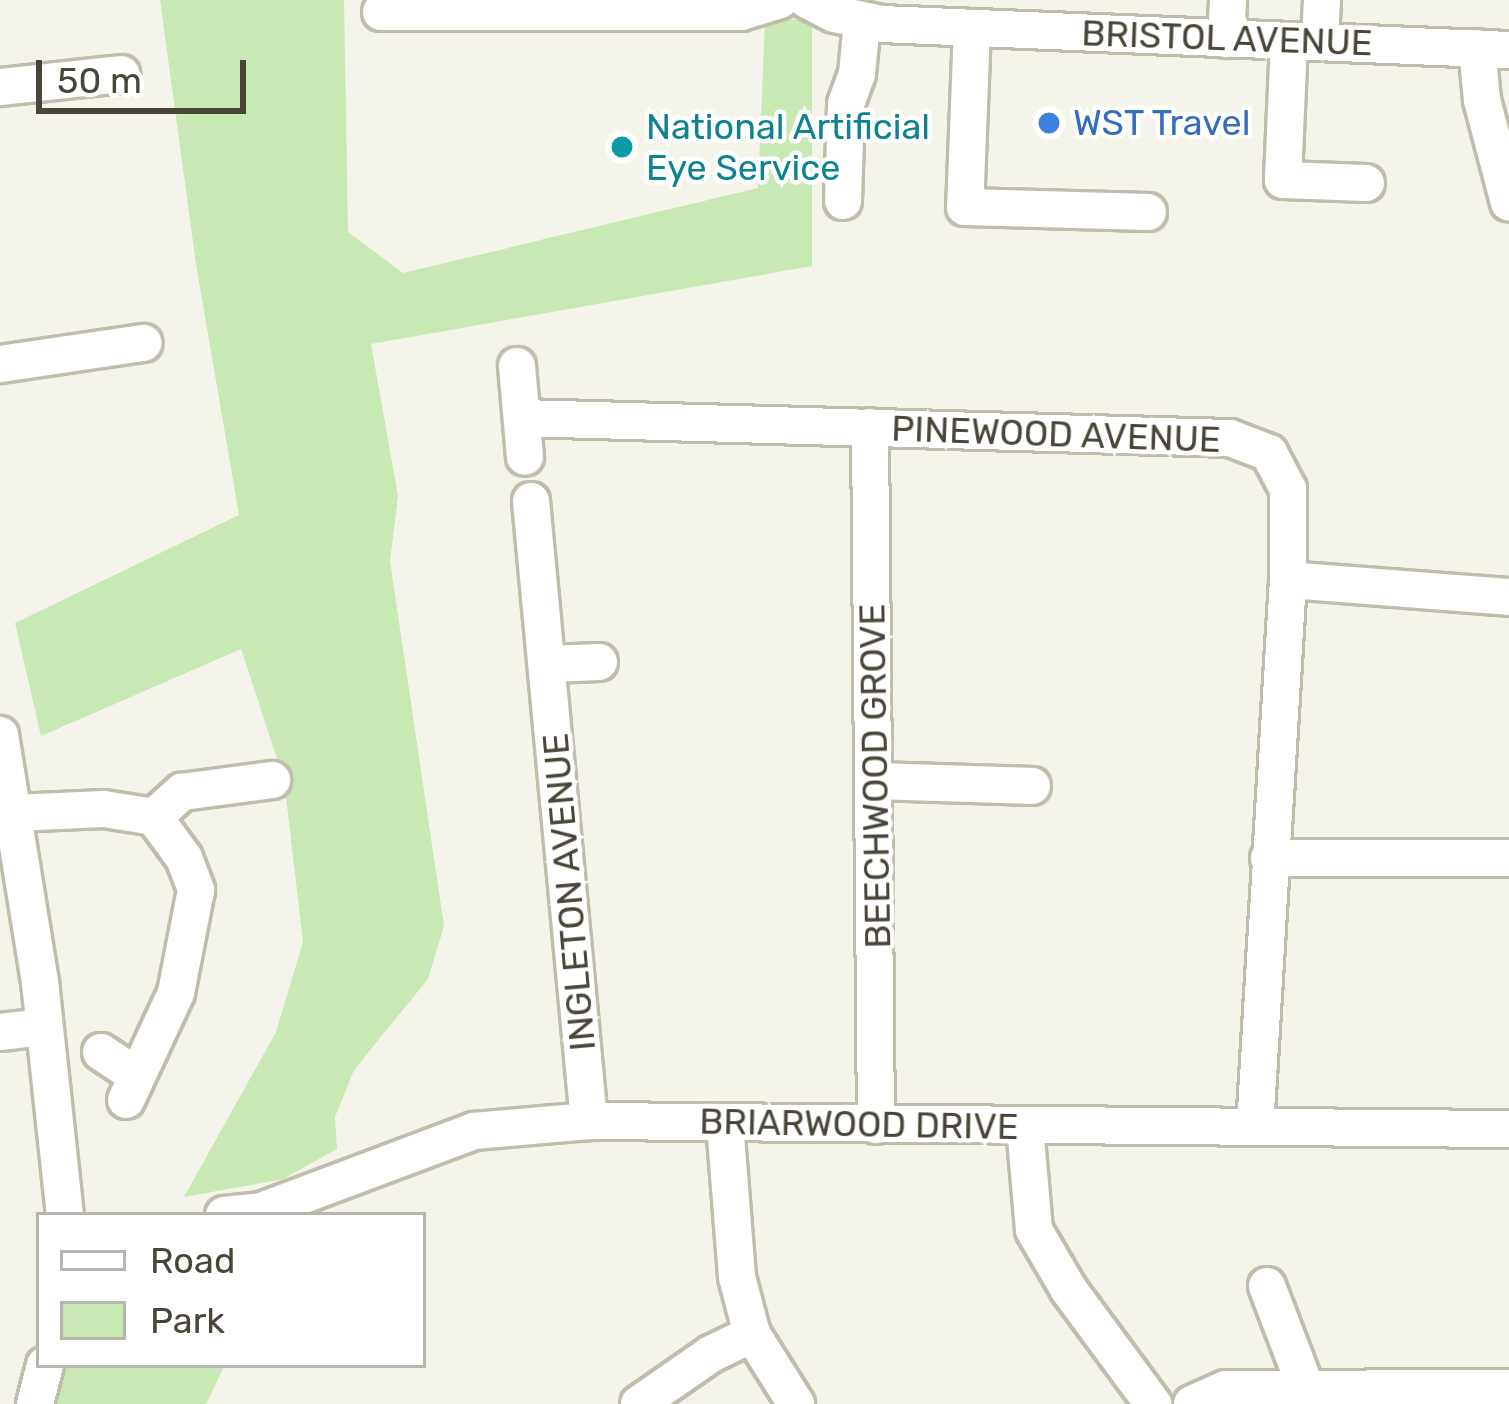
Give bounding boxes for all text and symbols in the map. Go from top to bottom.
street label: BRISTOL AVENUE [1080,11,1374,65]
scale bar [42,36,252,110]
text: 50 m [57,59,142,102]
place label: WST Travel [1073,101,1252,145]
place label: National Artificial Eye Service [646,104,931,189]
marker: WST Travel [1036,110,1062,136]
marker: National Artificial Eye Service [609,134,635,160]
street label: PINEWOOD AVENUE [890,407,1222,461]
street label: BEECHWOOD GROVE [850,603,900,949]
street label: INGLETON AVENUE [534,731,604,1053]
street label: BRIARWOOD DRIVE [699,1100,1019,1148]
legend [36,1212,426,1368]
text: Road [150,1239,235,1282]
text: Park [150,1299,225,1342]

